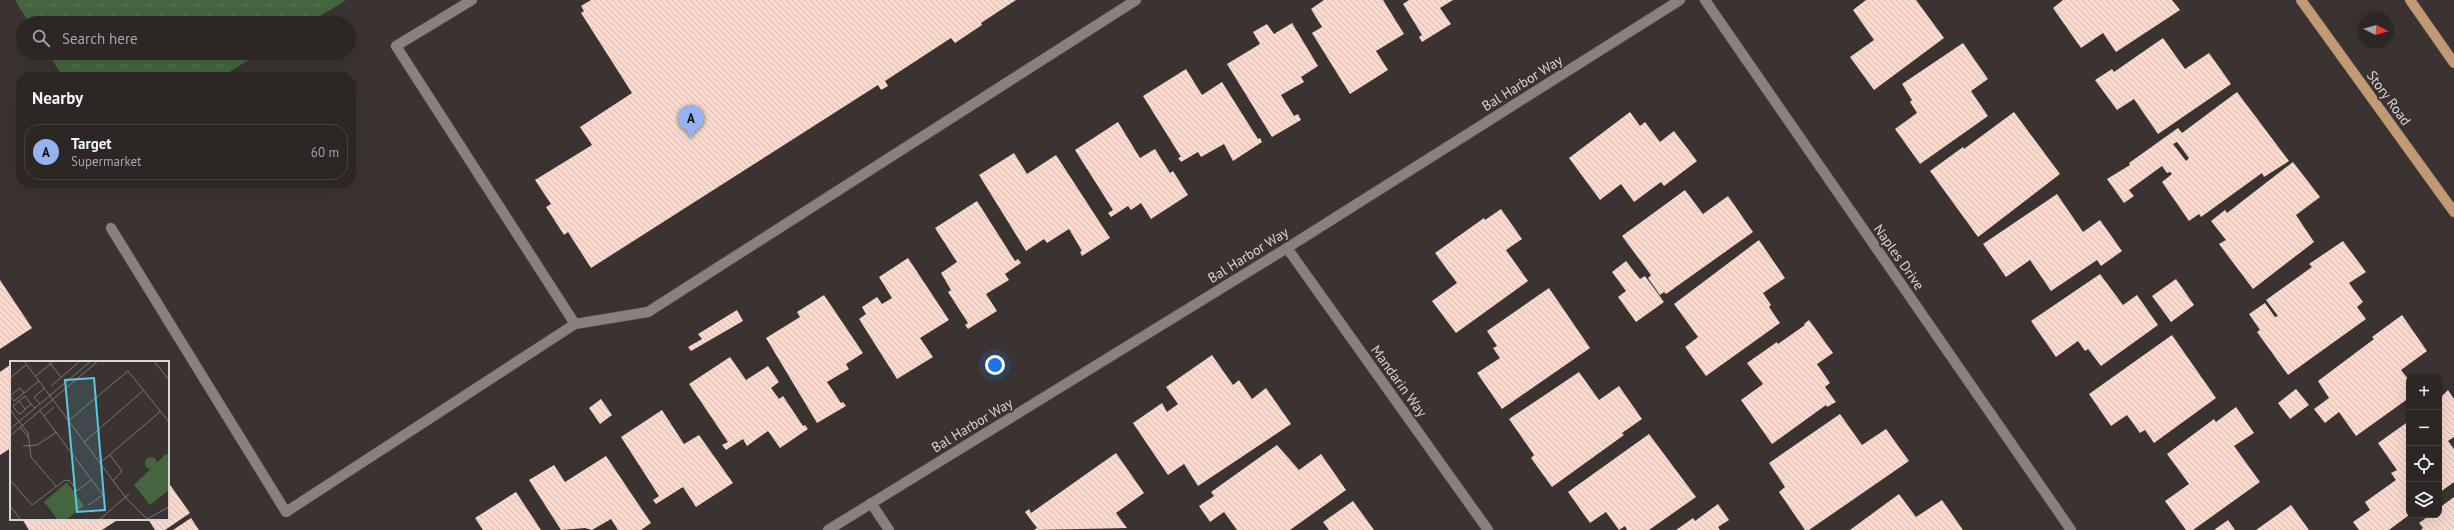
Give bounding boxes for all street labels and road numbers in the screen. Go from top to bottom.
street label: Bal Harbor Way [1478,51,1566,115]
street label: Story Road [2363,67,2415,129]
street label: Naples Drive [1870,221,1928,293]
street label: Bal Harbor Way [1204,223,1292,287]
street label: Mandarin Way [1367,342,1431,421]
street label: Bal Harbor Way [928,393,1016,456]

